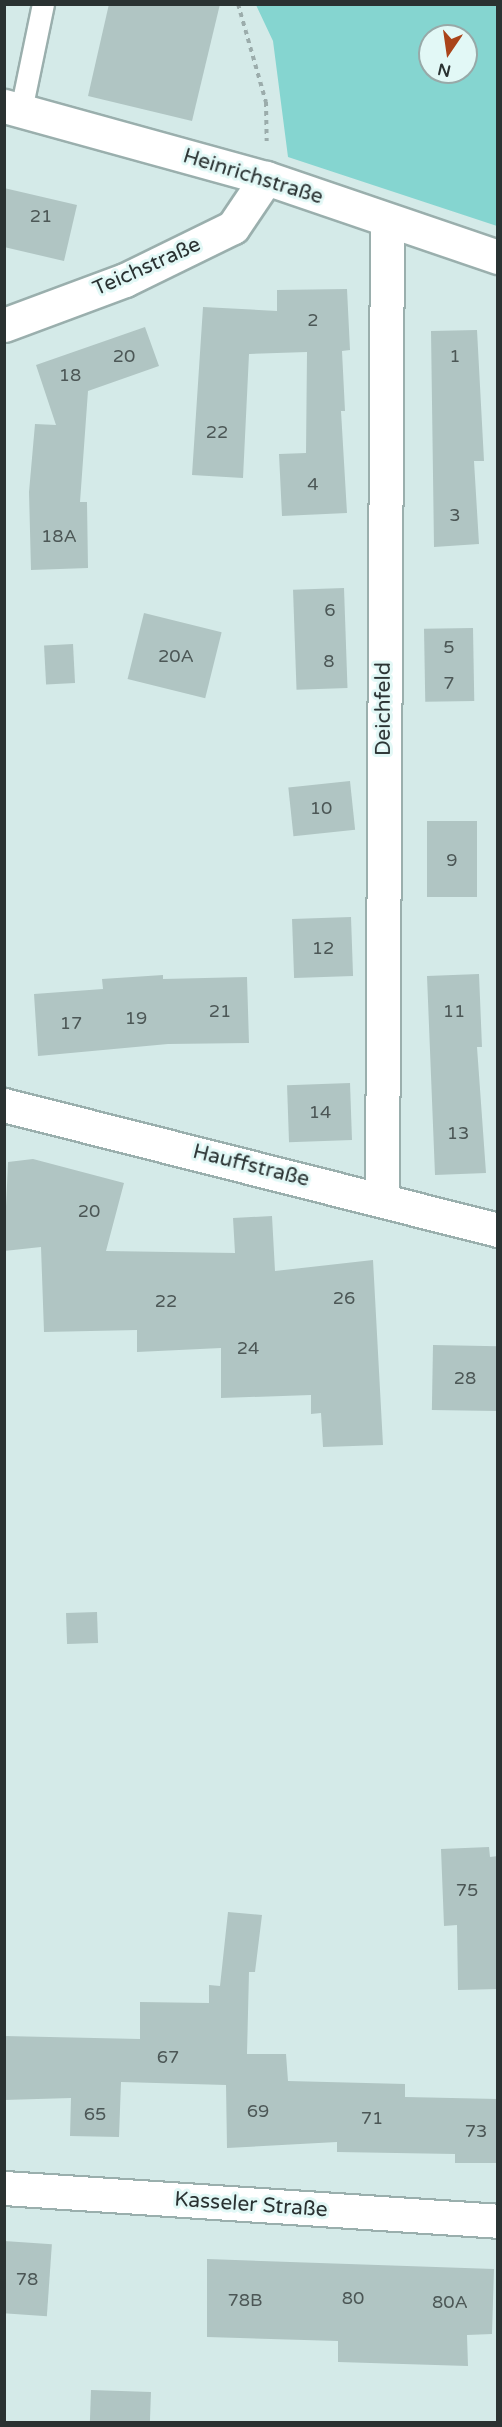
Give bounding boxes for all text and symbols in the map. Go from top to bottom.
north arrow [418,24,478,84]
text: N [436,58,453,81]
street label: Heinrichstraße [180,144,326,210]
house number: 21 [30,205,52,227]
street label: Teichstraße [89,232,205,302]
house number: 2 [307,309,319,331]
house number: 20 [113,345,135,367]
house number: 1 [449,345,461,367]
house number: 18 [59,364,81,386]
house number: 22 [206,421,228,443]
house number: 4 [307,473,319,495]
house number: 3 [449,504,461,526]
house number: 18A [41,525,77,547]
house number: 6 [324,599,336,621]
house number: 5 [443,636,455,658]
house number: 20A [158,645,194,667]
house number: 8 [323,650,335,672]
street label: Deichfeld [371,662,397,756]
house number: 7 [443,672,455,694]
house number: 10 [310,797,332,819]
house number: 9 [446,849,458,871]
house number: 12 [312,937,334,959]
house number: 21 [209,1000,231,1022]
house number: 11 [443,1000,465,1022]
house number: 19 [125,1007,147,1029]
house number: 17 [60,1012,82,1034]
house number: 14 [309,1101,331,1123]
house number: 13 [447,1122,469,1144]
street label: Hauffstraße [190,1139,312,1193]
house number: 20 [78,1200,100,1222]
house number: 26 [333,1287,355,1309]
house number: 22 [155,1290,177,1312]
house number: 24 [237,1337,259,1359]
house number: 28 [454,1367,476,1389]
house number: 75 [456,1879,478,1901]
house number: 67 [157,2046,179,2068]
house number: 69 [247,2100,269,2122]
house number: 65 [84,2103,106,2125]
house number: 71 [361,2107,383,2129]
house number: 73 [465,2120,487,2142]
street label: Kasseler Straße [174,2187,328,2223]
house number: 78 [16,2268,38,2290]
house number: 80 [342,2287,364,2309]
house number: 78B [227,2289,263,2311]
house number: 80A [432,2291,468,2313]

